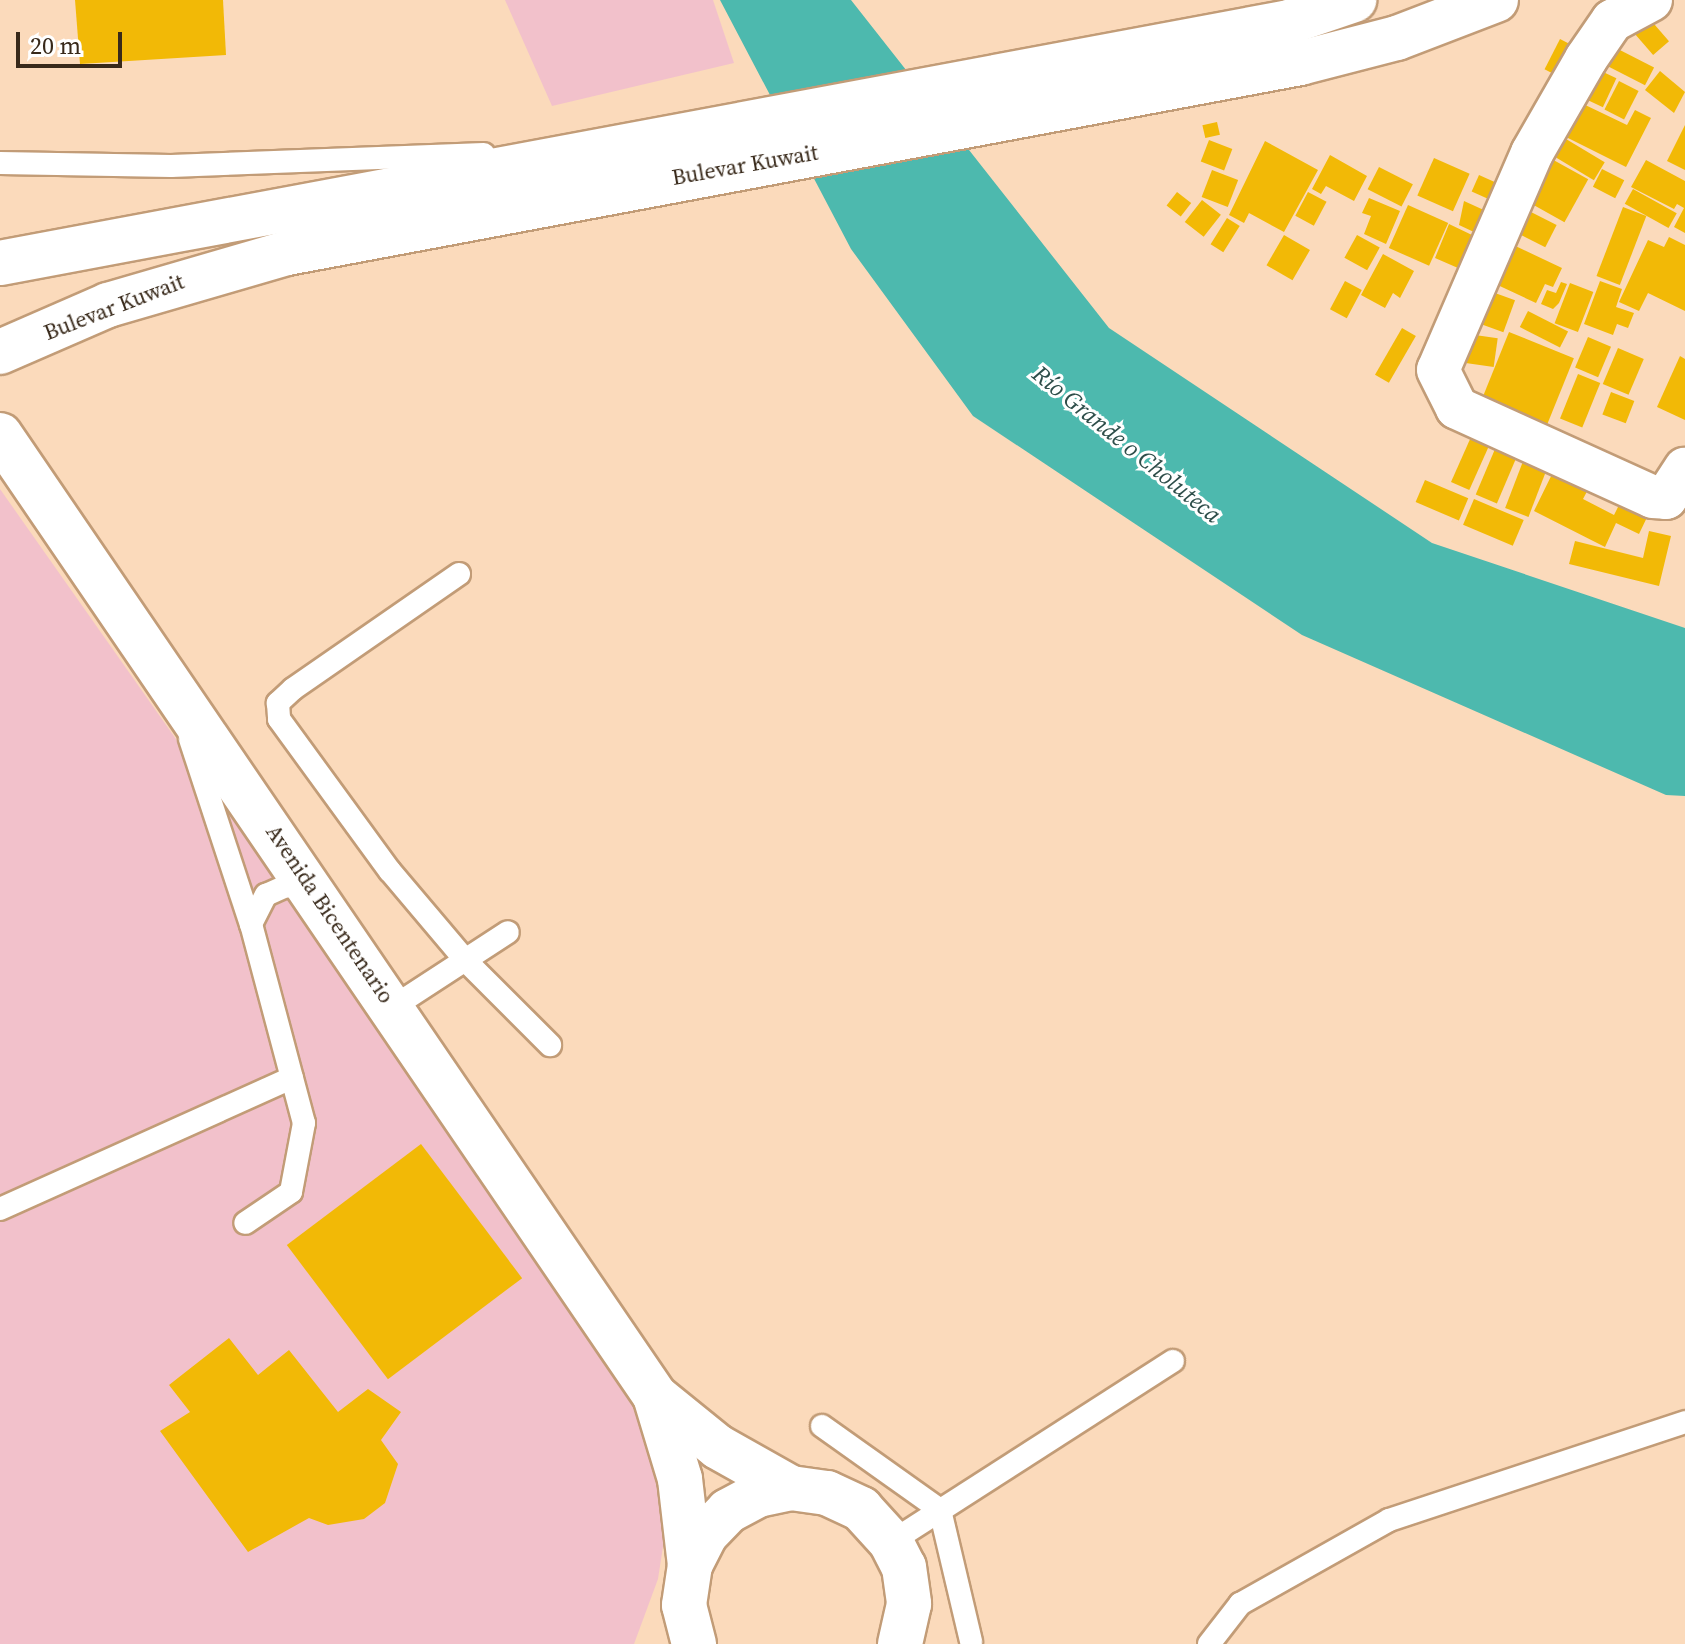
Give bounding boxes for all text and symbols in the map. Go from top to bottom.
scale bar [20,16,126,66]
text: 20 m [30,29,81,62]
street label: Bulevar Kuwait [670,139,820,191]
street label: Bulevar Kuwait [40,268,188,346]
water label: Río Grande o Choluteca [1027,359,1227,529]
street label: Avenida Bicentenario [260,820,400,1008]

